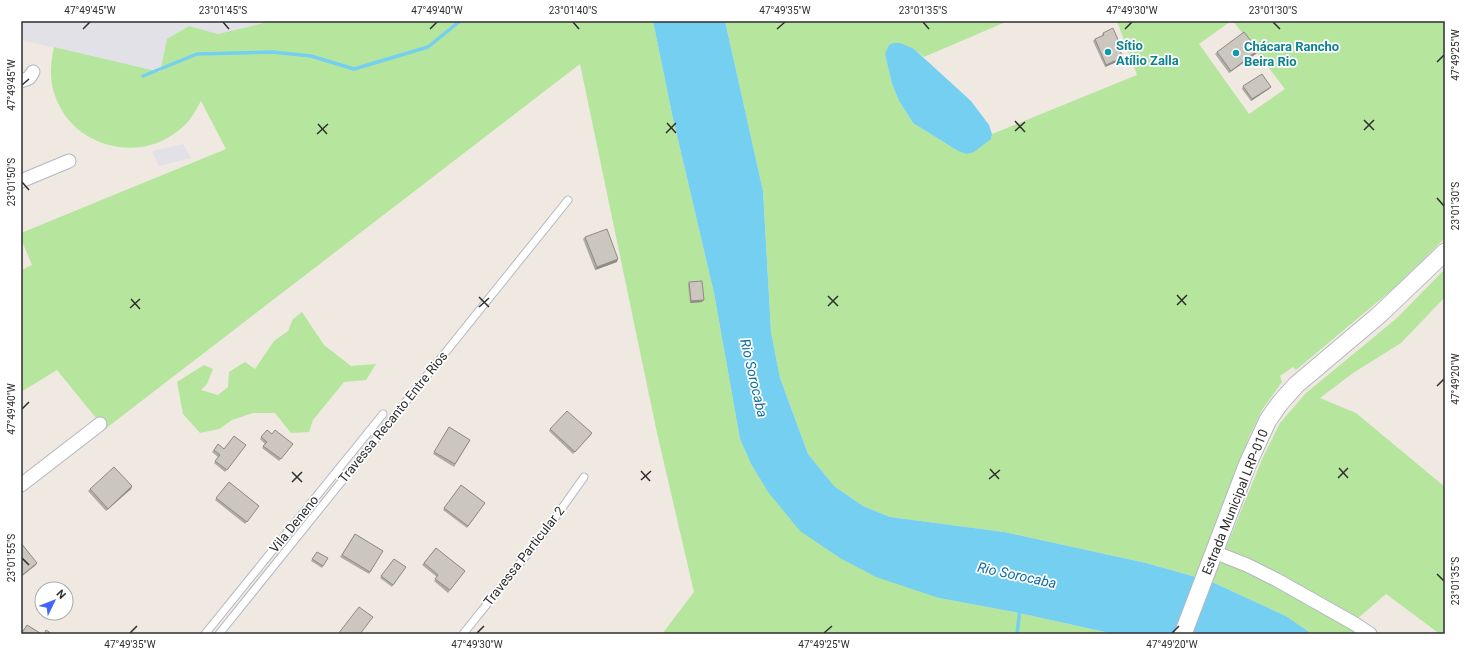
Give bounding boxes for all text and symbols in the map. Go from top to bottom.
text: 47°49'45"W [64,5,116,16]
text: 23°01'45"S [199,5,247,16]
text: 47°49'40"W [411,5,463,16]
text: 23°01'40"S [549,5,597,16]
text: 47°49'35"W [759,5,811,16]
text: 23°01'35"S [899,5,947,16]
text: 47°49'30"W [1106,5,1158,16]
text: 23°01'30"S [1249,5,1297,16]
text: 47°49'25"W [1450,29,1461,81]
place label: Sítio Atílio Zalla [1116,38,1179,68]
place label: Chácara Rancho Beira Rio [1244,39,1339,69]
marker: Sítio Atílio Zalla [1103,47,1113,57]
marker: Chácara Rancho Beira Rio [1231,48,1241,58]
text: 47°49'45"W [6,59,17,111]
text: 23°01'50"S [6,158,17,206]
text: 23°01'30"S [1450,182,1461,230]
water label: Rio Sorocaba [737,337,771,419]
street label: Travessa Recanto Entre Rios [335,348,451,486]
text: 47°49'20"W [1450,353,1461,405]
text: 47°49'40"W [6,383,17,435]
street label: Estrada Municipal LRP-010 [1199,427,1271,577]
street label: Vila Deneno [266,492,322,556]
street label: Travessa Particular 2 [481,503,567,609]
text: 23°01'55"S [6,534,17,582]
text: 23°01'35"S [1450,557,1461,605]
water label: Rio Sorocaba [976,559,1058,591]
north arrow [34,581,74,621]
text: N [54,587,69,602]
text: 47°49'35"W [104,639,156,650]
text: 47°49'30"W [451,639,503,650]
text: 47°49'25"W [798,639,850,650]
text: 47°49'20"W [1146,639,1198,650]

